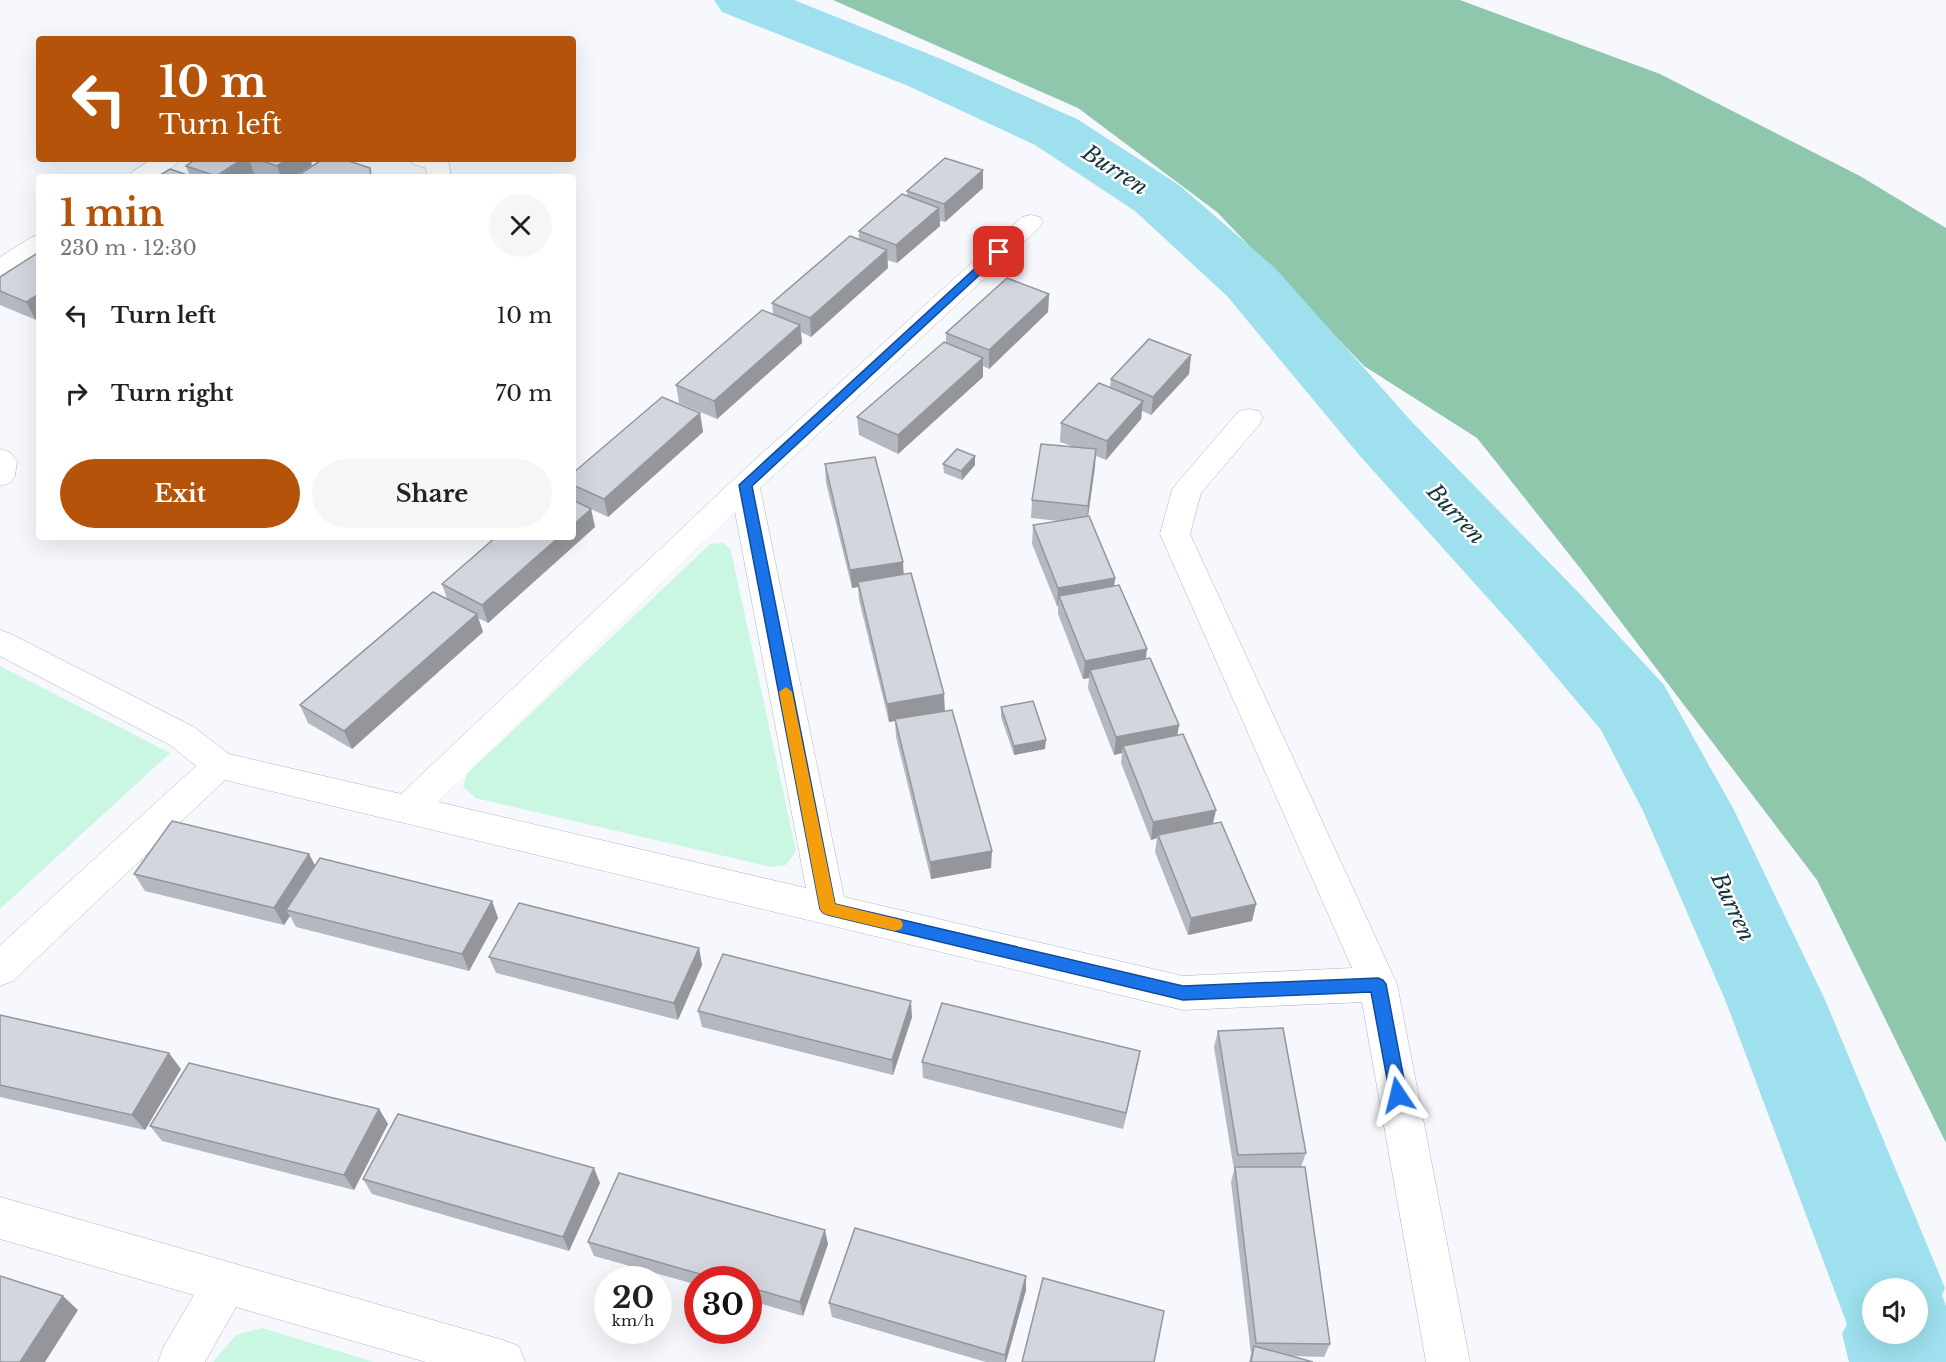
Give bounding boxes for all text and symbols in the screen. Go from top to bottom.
text: 10 m [159,56,267,108]
icon: left [60,60,138,138]
text: Turn left [159,108,282,141]
water label: Burren [1076,138,1153,201]
text: 1 min [60,191,164,236]
button: close [489,194,552,257]
pin [973,226,1024,277]
icon: arrive [982,235,1015,268]
text: 230 m · 12:30 [60,236,197,260]
icon: left [60,299,93,332]
text: Turn left [111,302,216,329]
text: 10 m [497,302,552,329]
icon: right [60,377,93,410]
text: Turn right [111,380,233,407]
text: 70 m [495,380,552,407]
button: Exit [60,459,300,528]
button: Share [312,459,552,528]
water label: Burren [1421,478,1491,550]
water label: Burren [1705,867,1761,946]
position arrow [1366,1063,1430,1127]
speed limit sign: 30 [684,1266,762,1344]
map controls [1862,1278,1928,1344]
button: sound [1862,1278,1928,1344]
text: 20 [612,1279,654,1316]
text: km/h [612,1311,654,1330]

